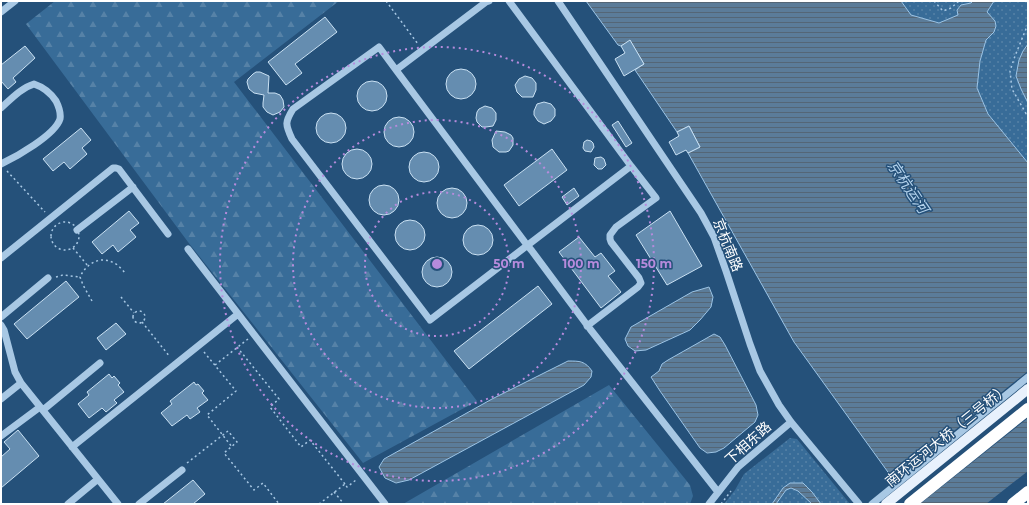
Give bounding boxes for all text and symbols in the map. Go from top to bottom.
water label: 京杭运河 [884,157,935,219]
street label: 京杭南路 [709,216,747,274]
text: 50 m [493,256,525,271]
text: 100 m [563,256,599,271]
text: 150 m [636,256,672,271]
centre of rings [430,257,444,271]
street label: 南环运河大桥（三号桥） [881,380,1013,490]
street label: 下相东路 [721,418,775,468]

